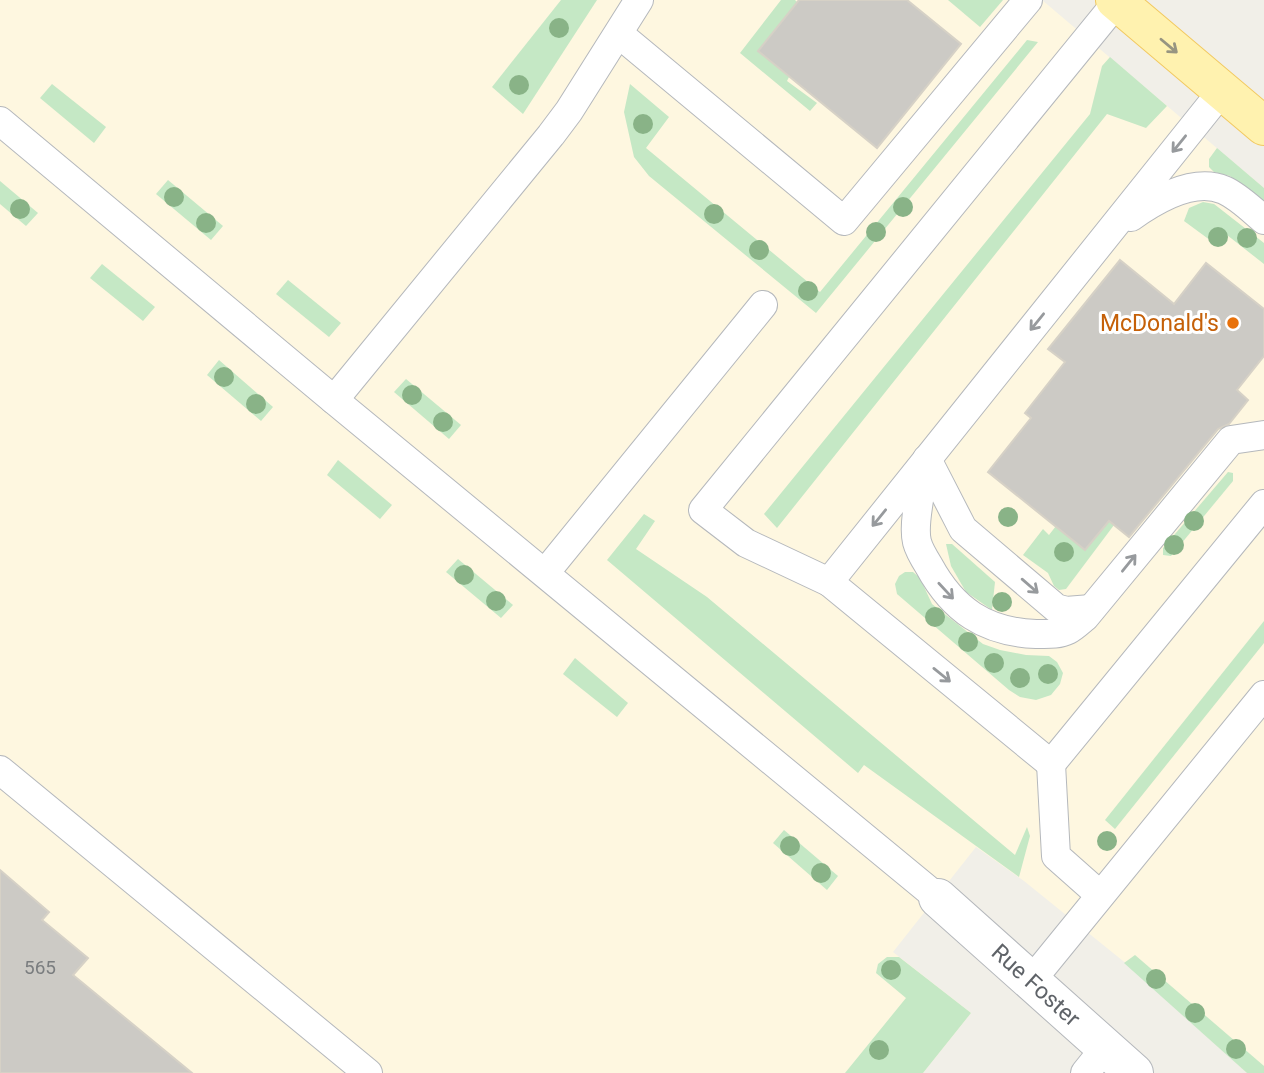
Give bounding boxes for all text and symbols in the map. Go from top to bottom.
one-way arrow [1160,38,1178,54]
one-way arrow [1172,135,1187,153]
place label: McDonald's [1100,310,1219,337]
one-way arrow [1029,312,1045,330]
marker: McDonald's [1225,315,1241,331]
one-way arrow [872,509,887,527]
one-way arrow [1121,554,1137,572]
one-way arrow [1021,578,1039,594]
one-way arrow [938,582,954,600]
one-way arrow [933,667,951,683]
street label: Rue Foster [986,939,1086,1032]
house number: 565 [24,956,56,979]

